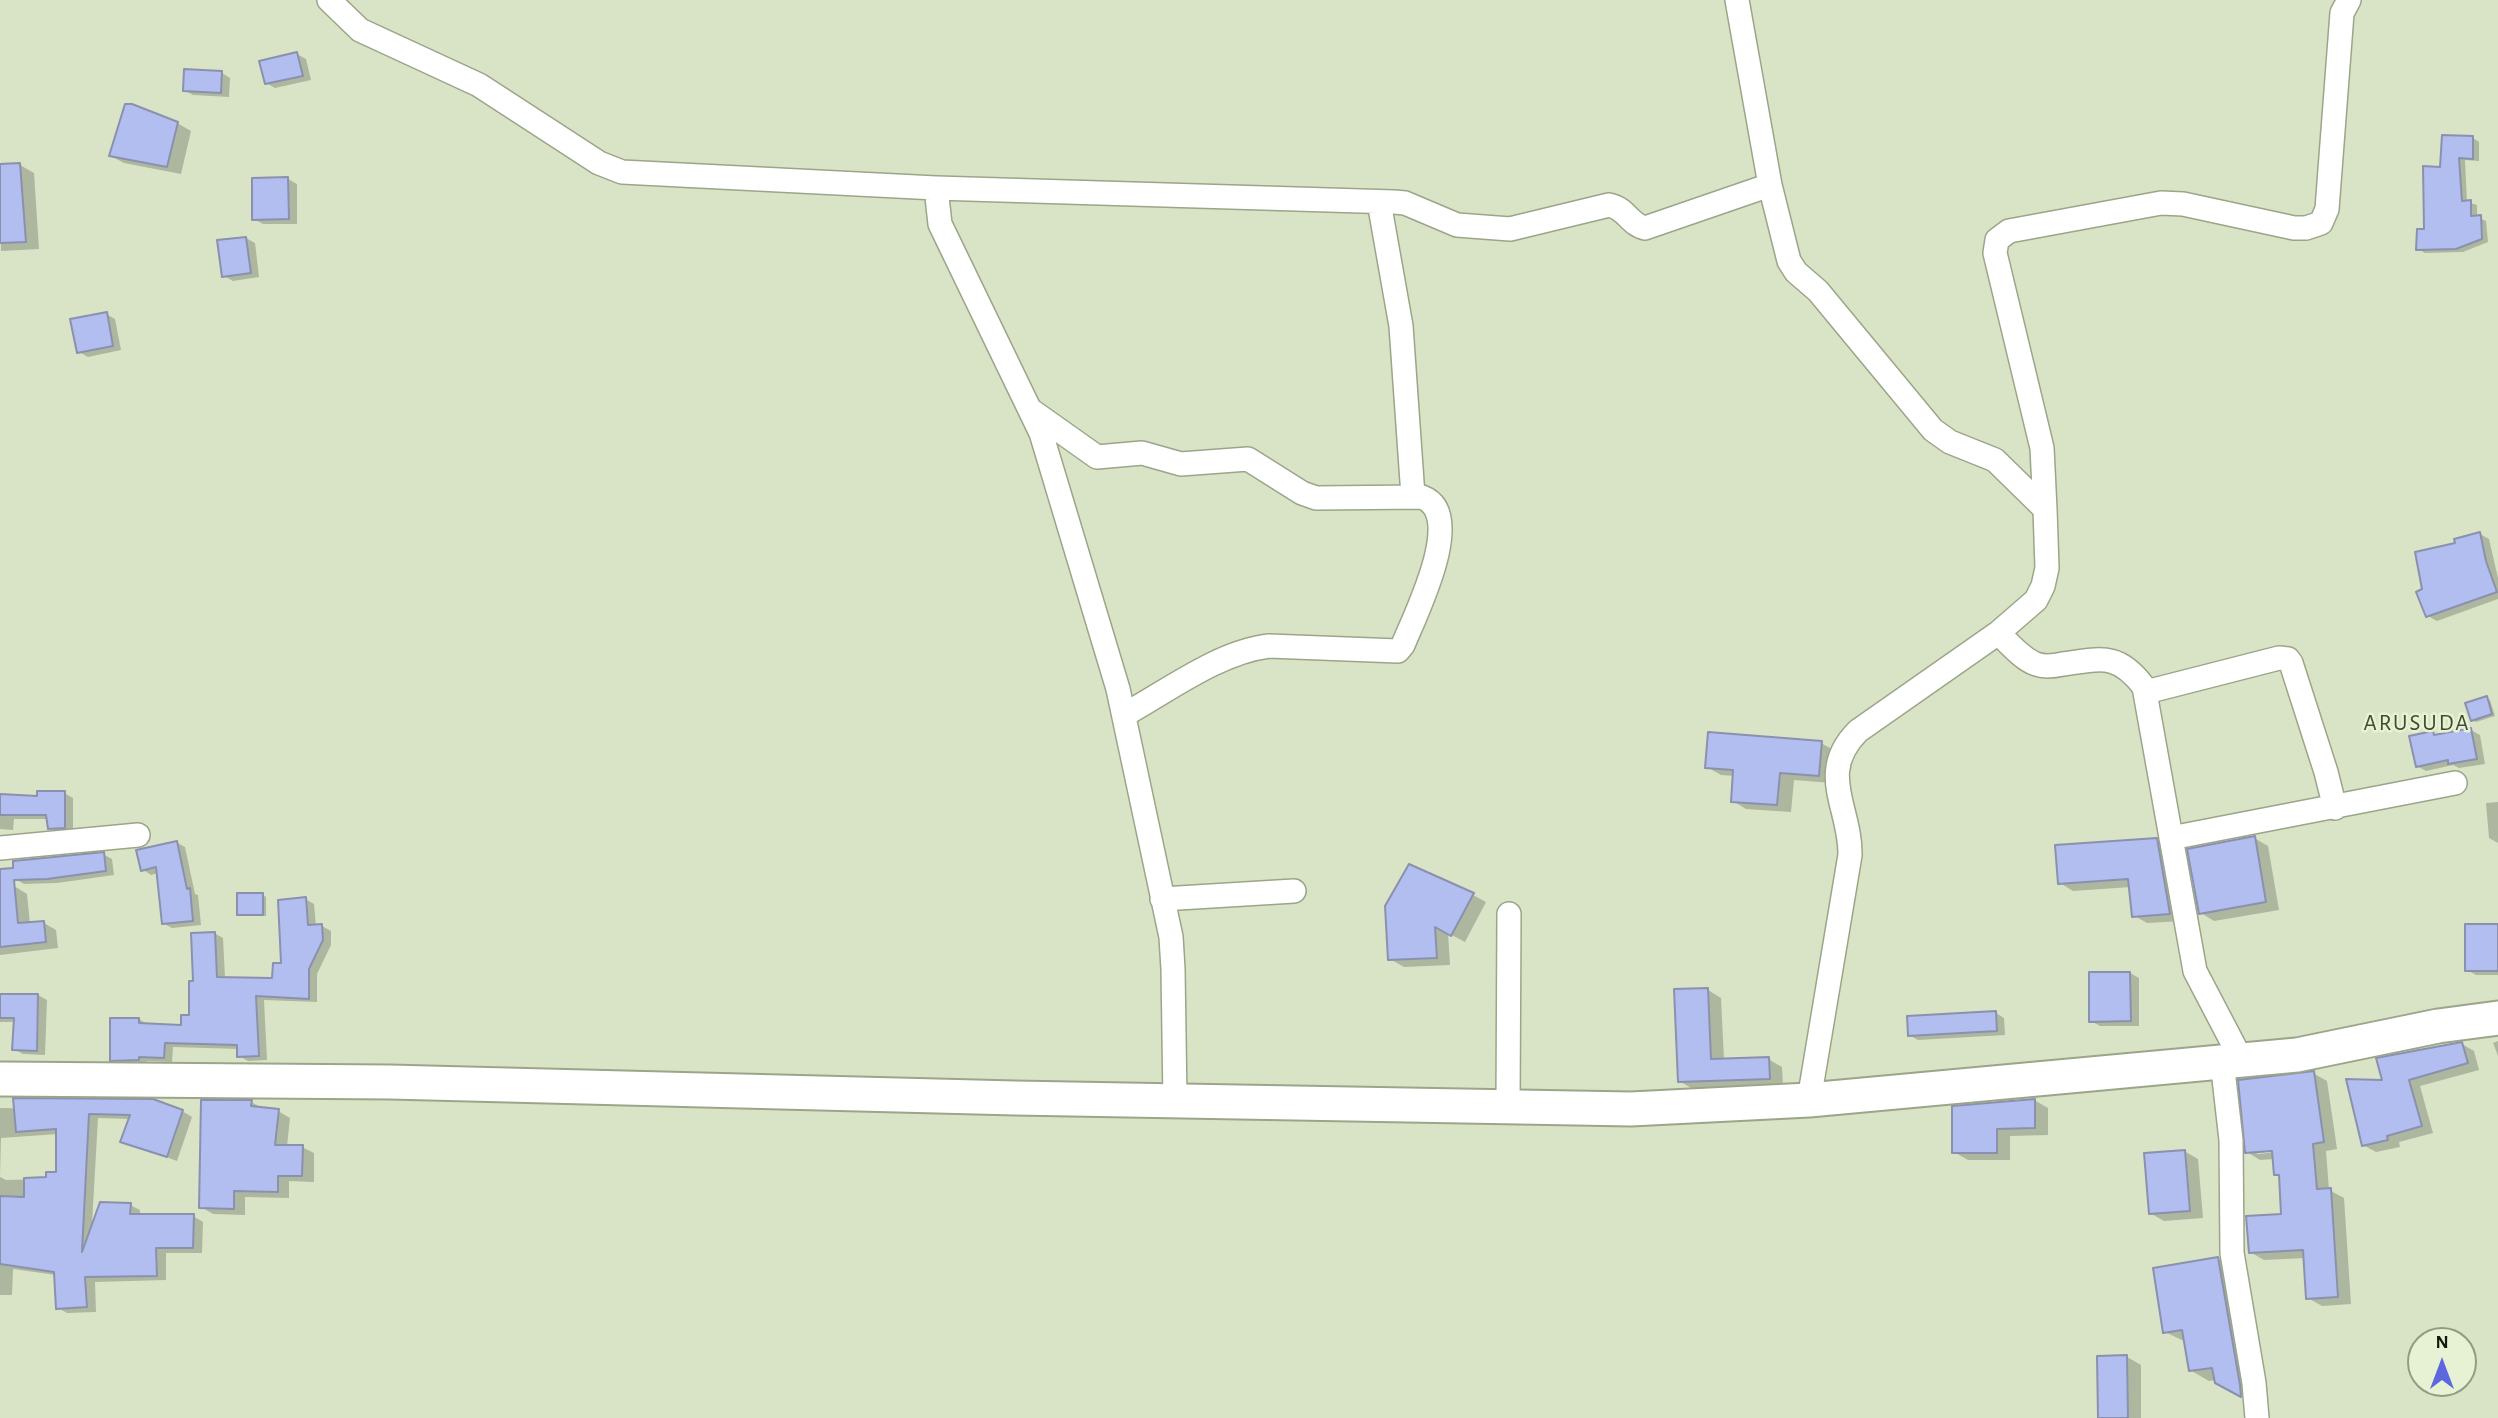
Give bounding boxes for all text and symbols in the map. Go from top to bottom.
district label: ARUSUDA [2364,709,2470,737]
north arrow [2407,1327,2477,1397]
text: N [2435,1333,2449,1352]

